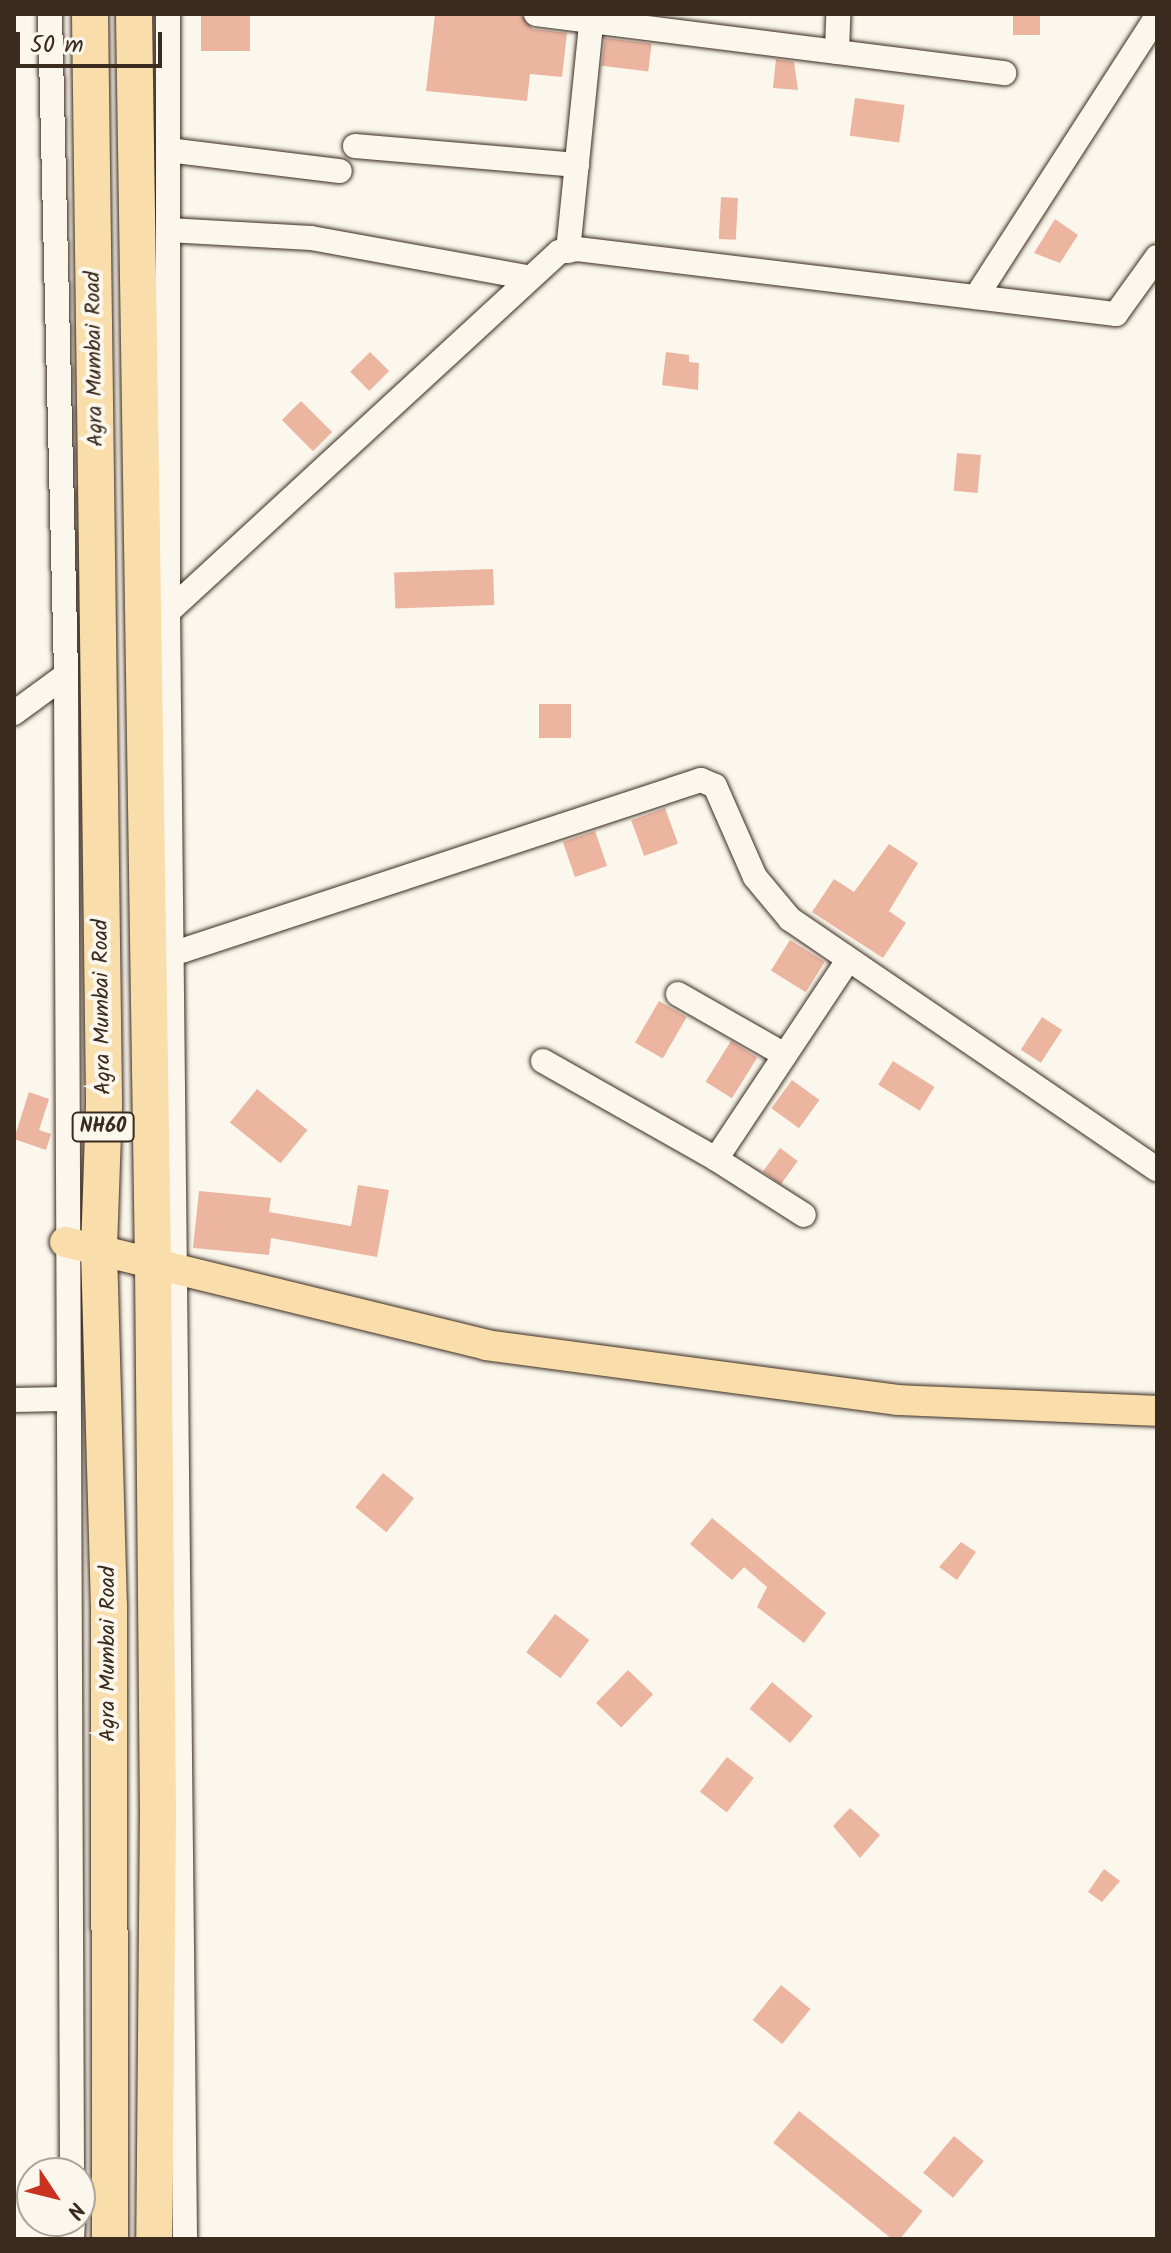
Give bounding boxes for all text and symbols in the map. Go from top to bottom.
scale bar [20,16,166,66]
text: 50 m [30,26,84,65]
street label: Agra Mumbai Road [80,271,110,447]
street label: Agra Mumbai Road [88,919,118,1095]
road number: NH60 [71,1111,135,1143]
street label: Agra Mumbai Road [96,1566,122,1742]
north arrow [16,2157,96,2237]
text: N [56,2194,93,2226]

